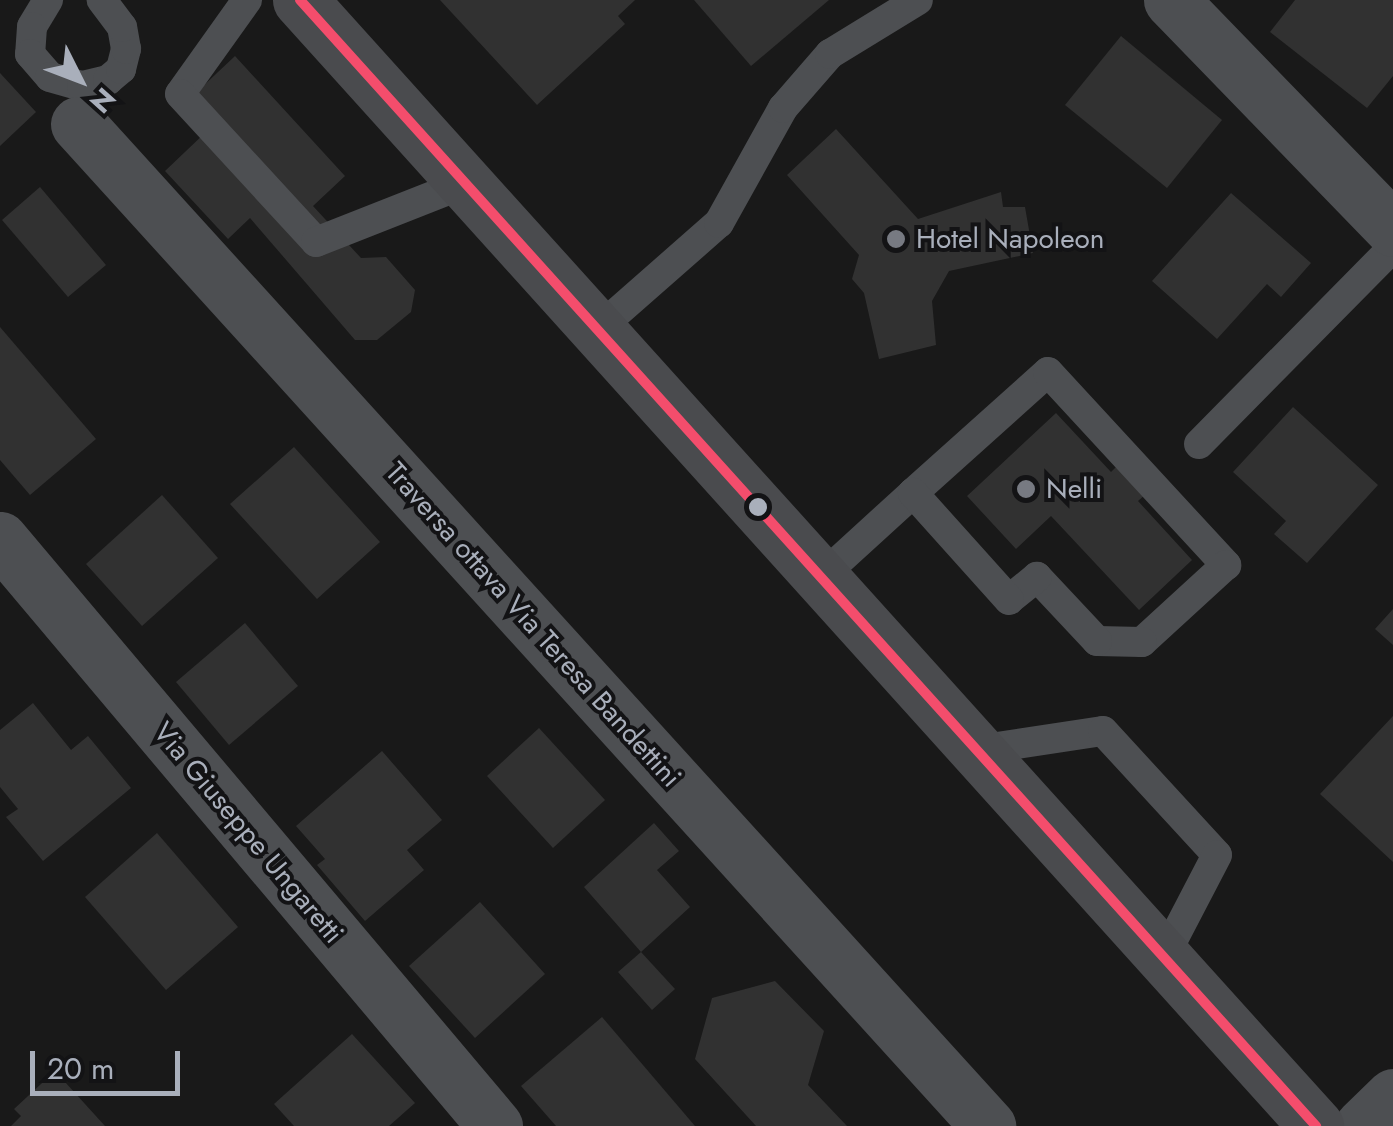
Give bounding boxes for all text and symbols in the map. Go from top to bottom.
north arrow [30,30,130,130]
text: N [80,78,125,122]
place label: Hotel Napoleon [916,222,1105,256]
marker: Hotel Napoleon [885,228,907,250]
street label: Traversa ottava Via Teresa Bandettini [378,456,688,794]
place label: Nelli [1046,472,1102,506]
marker: Nelli [1015,478,1037,500]
unlabelled marker [748,497,768,517]
street label: Via Giuseppe Ungaretti [146,716,350,950]
scale bar [35,1031,185,1093]
text: 20 m [47,1047,114,1090]

